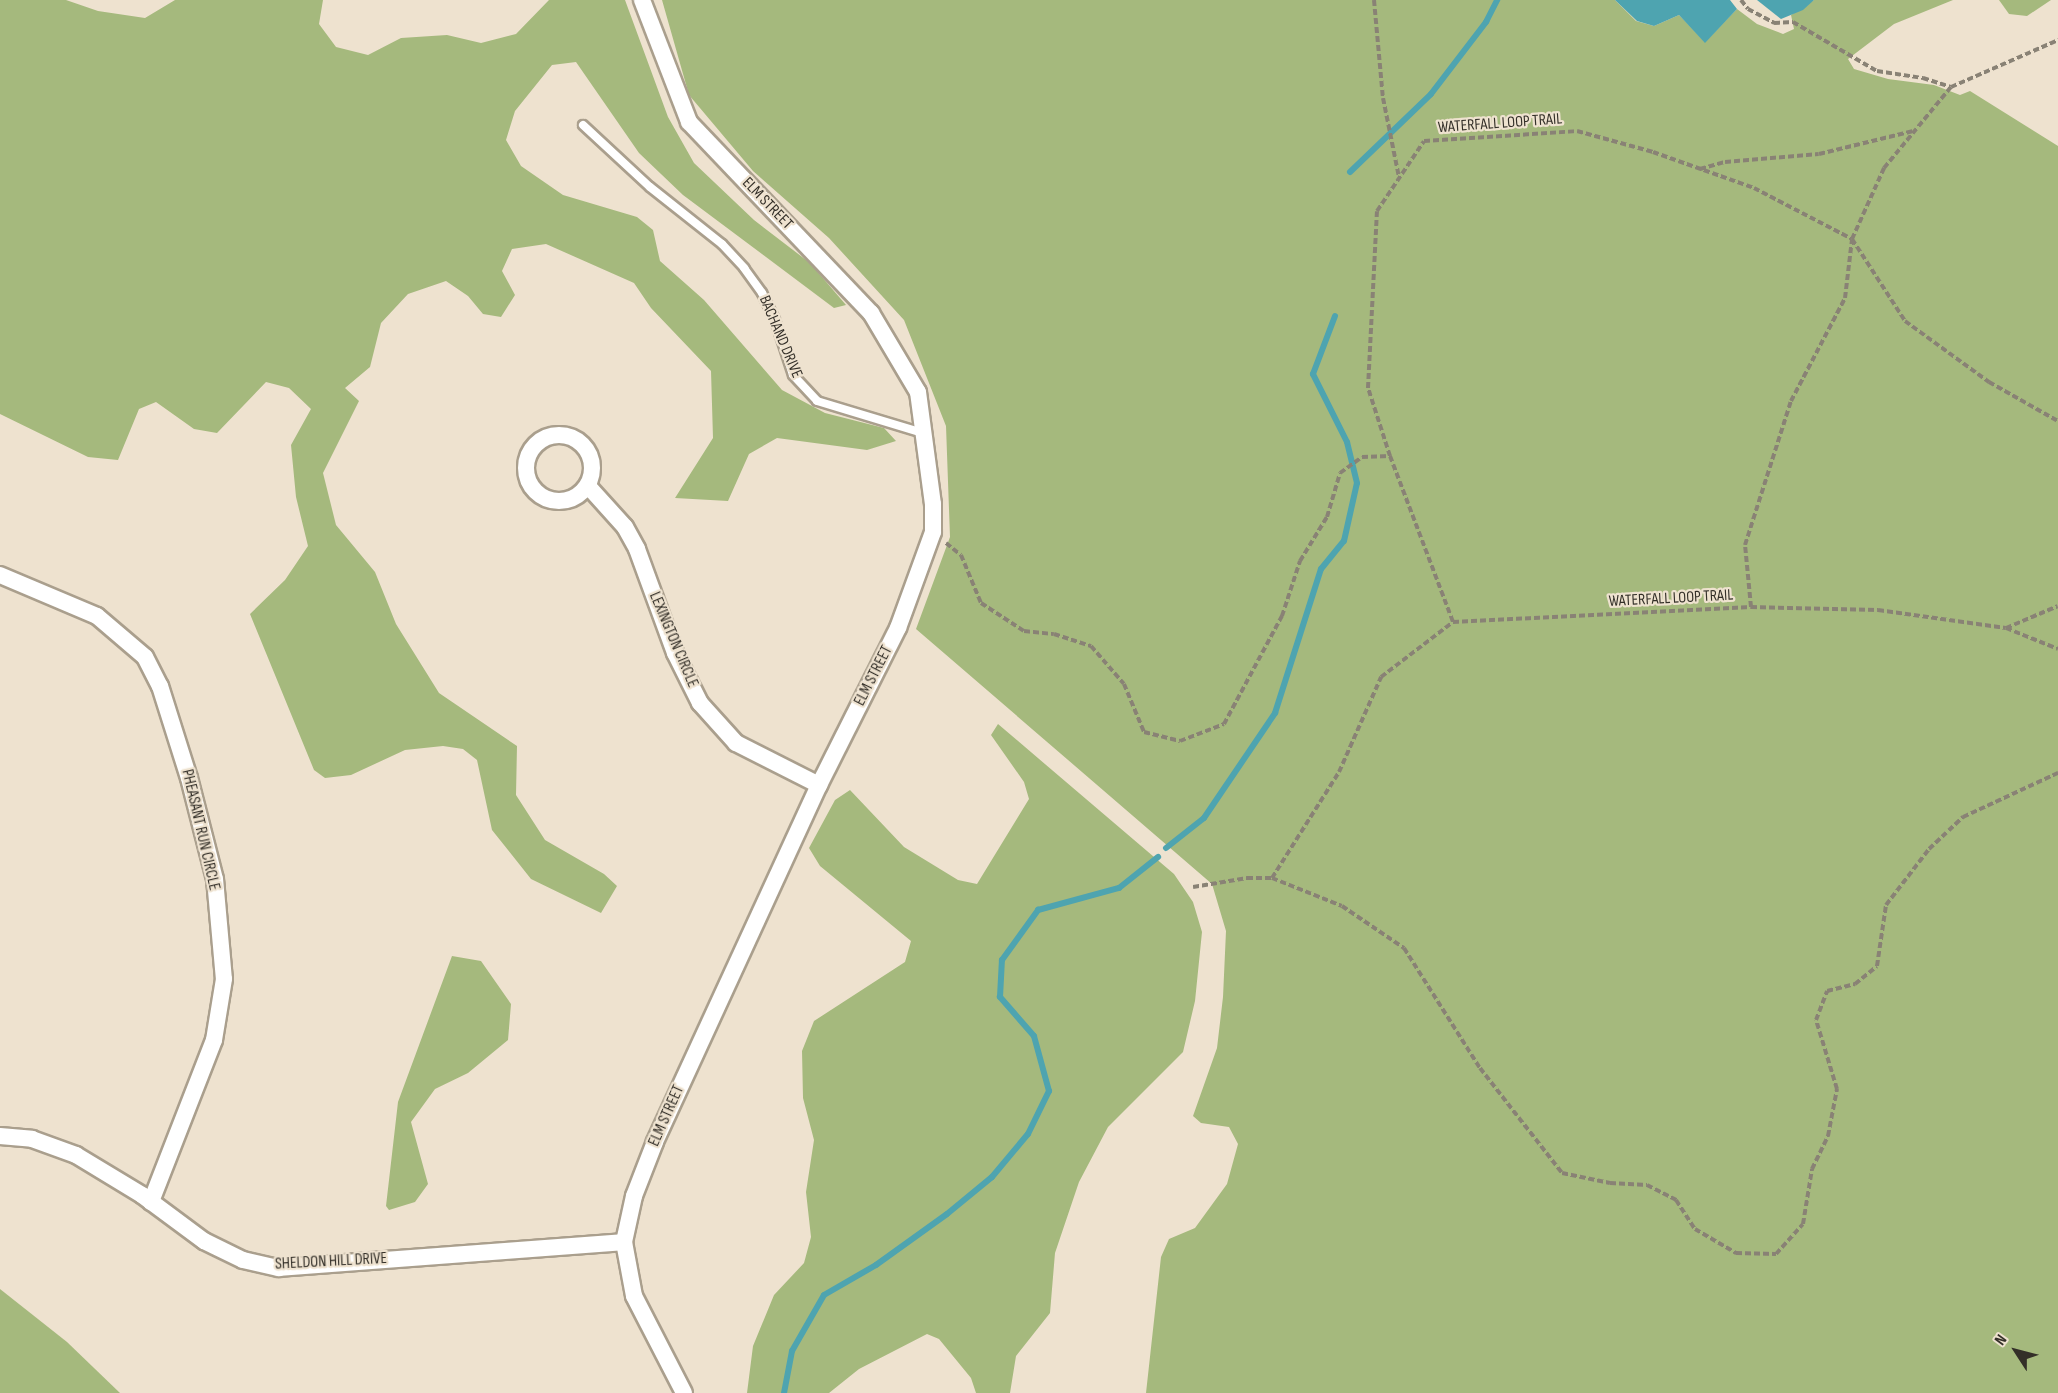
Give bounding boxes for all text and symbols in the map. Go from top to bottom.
street label: WATERFALL LOOP TRAIL [1437,110,1563,138]
street label: ELM STREET [738,174,796,234]
street label: BACHAND DRIVE [754,293,806,381]
street label: WATERFALL LOOP TRAIL [1608,586,1734,612]
street label: LEXINGTON CIRCLE [644,589,702,691]
street label: ELM STREET [851,643,897,709]
street label: PHEASANT RUN CIRCLE [177,768,223,892]
street label: ELM STREET [645,1082,689,1150]
street label: SHELDON HILL DRIVE [275,1249,387,1275]
north arrow [1986,1321,2046,1381]
text: N [1991,1331,2011,1349]

